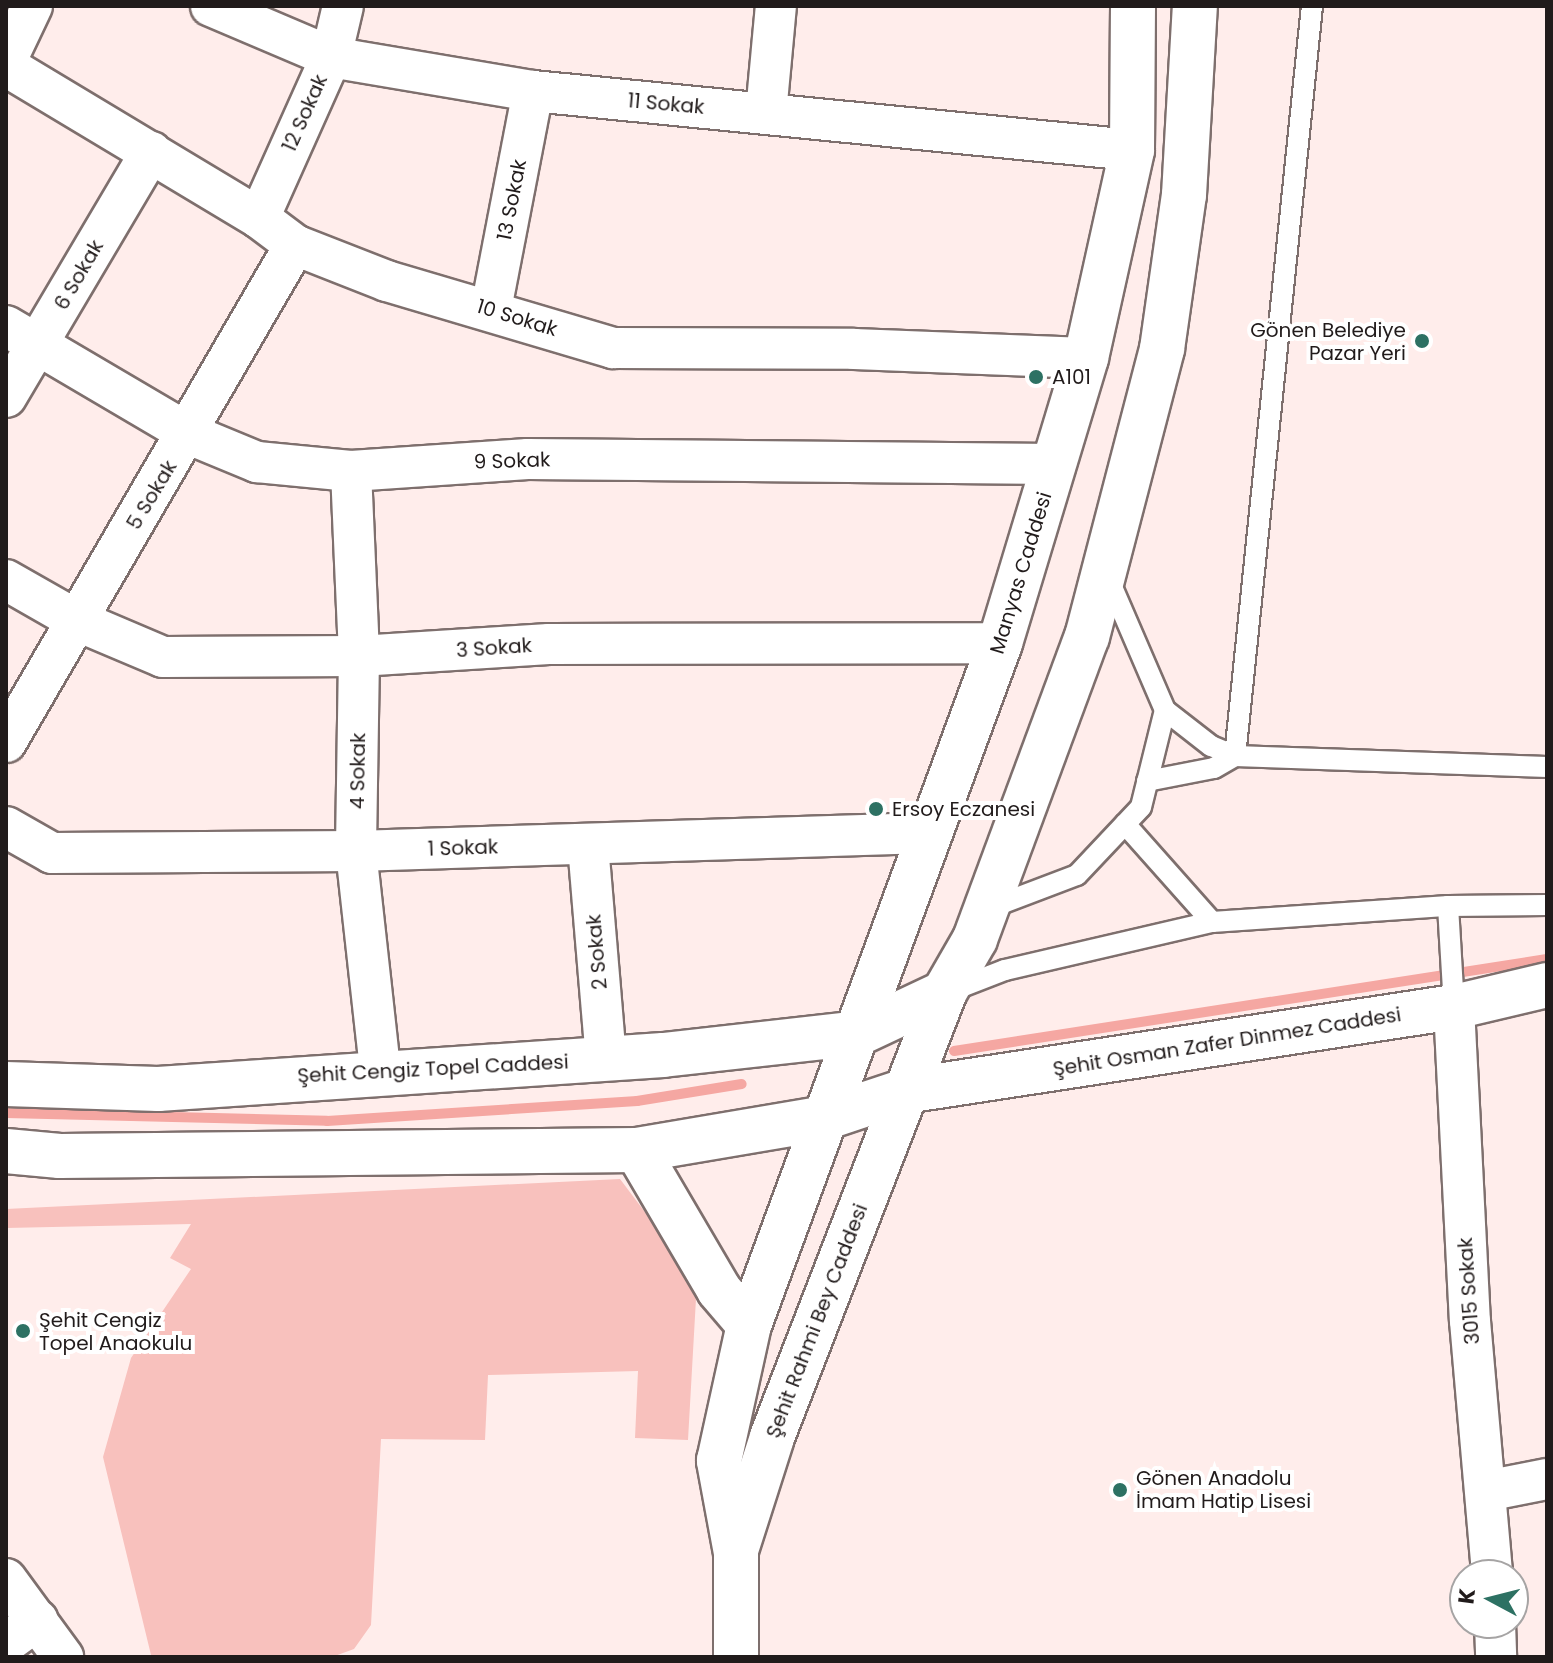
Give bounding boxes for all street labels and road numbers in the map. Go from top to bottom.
street label: 12 Sokak [277,71,333,155]
street label: 11 Sokak [627,89,705,119]
street label: 13 Sokak [492,157,532,243]
street label: 6 Sokak [49,236,109,314]
street label: 10 Sokak [474,294,560,342]
street label: 9 Sokak [473,448,551,474]
street label: 5 Sokak [122,456,182,534]
street label: Manyas Caddesi [985,489,1057,657]
street label: 3 Sokak [455,633,533,663]
street label: 4 Sokak [345,733,371,809]
street label: 1 Sokak [427,835,499,861]
street label: 2 Sokak [582,913,612,991]
street label: Şehit Osman Zafer Dinmez Caddesi [1051,1003,1403,1081]
street label: Şehit Cengiz Topel Caddesi [297,1050,569,1088]
street label: Şehit Rahmi Bey Caddesi [761,1201,873,1441]
street label: 3015 Sokak [1453,1237,1485,1345]

